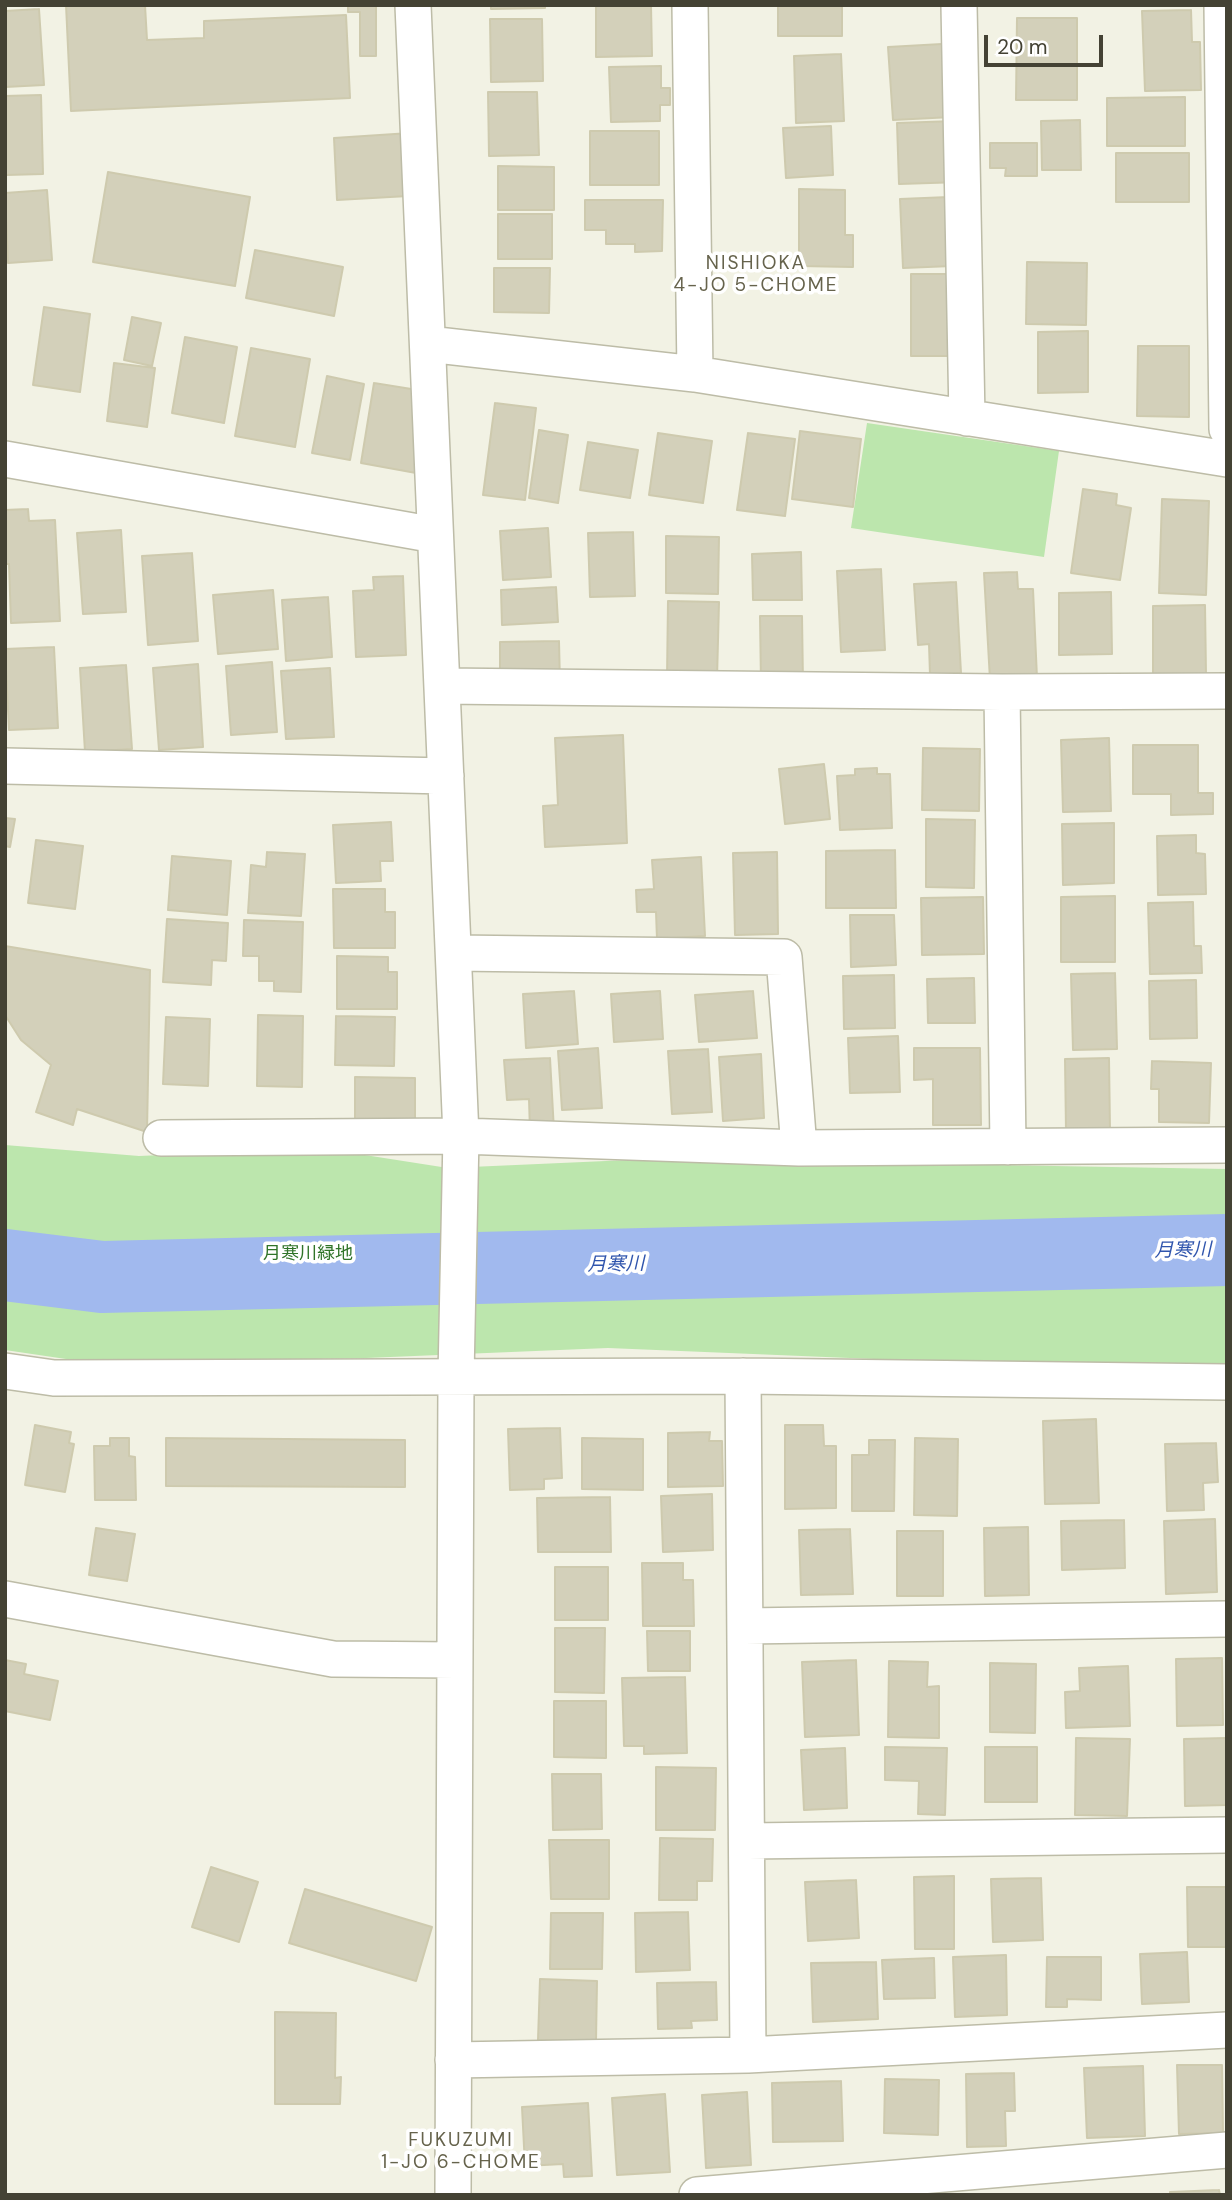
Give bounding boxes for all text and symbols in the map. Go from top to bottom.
scale bar [987,21,1106,65]
text: 20 m [997,33,1048,61]
district label: NISHIOKA 4-JO 5-CHOME [675,253,837,297]
water label: 月寒川 [1154,1239,1212,1263]
park label: 月寒川緑地 [263,1243,353,1265]
water label: 月寒川 [587,1253,645,1277]
district label: FUKUZUMI 1-JO 6-CHOME [383,2130,539,2174]

